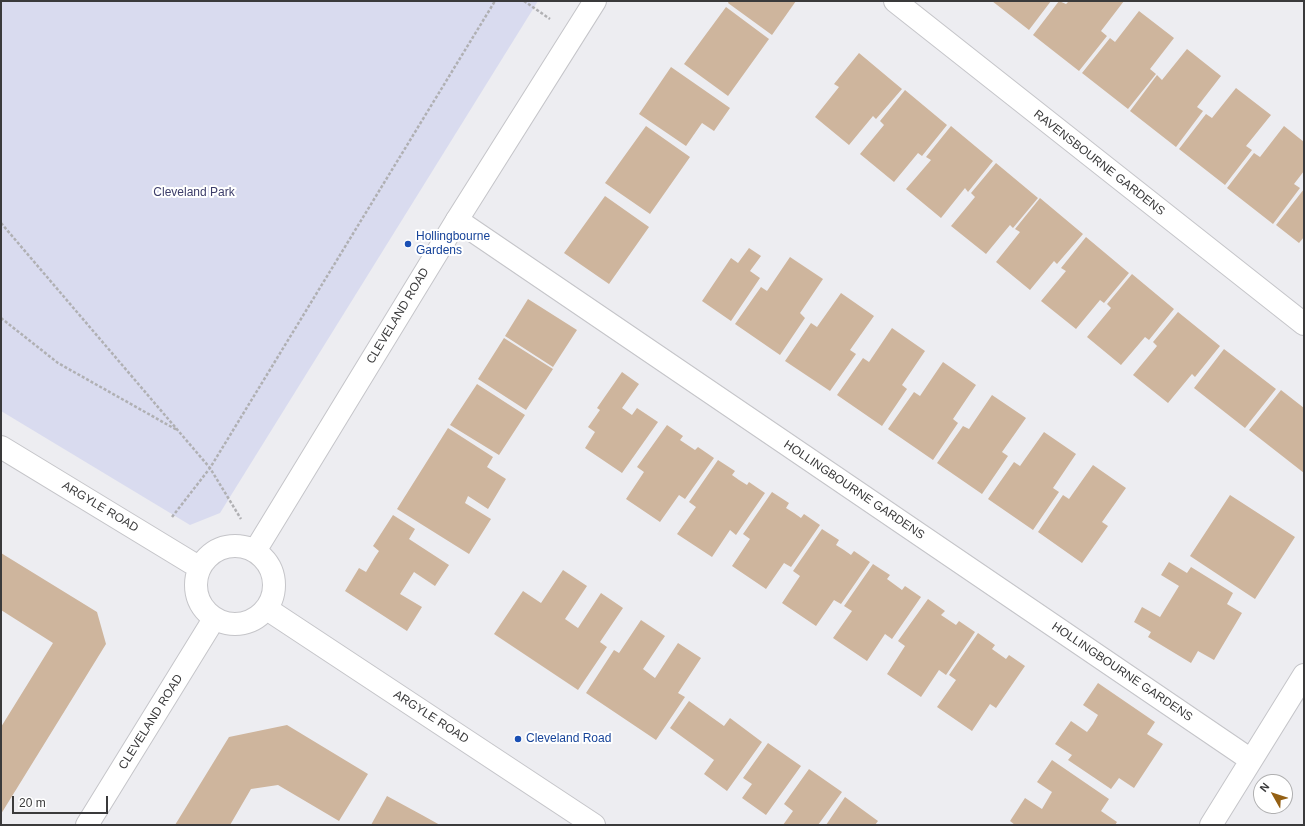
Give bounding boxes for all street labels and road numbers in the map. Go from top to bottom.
street label: RAVENSBOURNE GARDENS [1031,107,1167,219]
street label: CLEVELAND ROAD [364,265,432,367]
street label: HOLLINGBOURNE GARDENS [781,437,927,543]
street label: ARGYLE ROAD [59,479,141,535]
street label: HOLLINGBOURNE GARDENS [1049,619,1195,725]
street label: CLEVELAND ROAD [116,672,186,772]
street label: ARGYLE ROAD [391,687,471,747]

